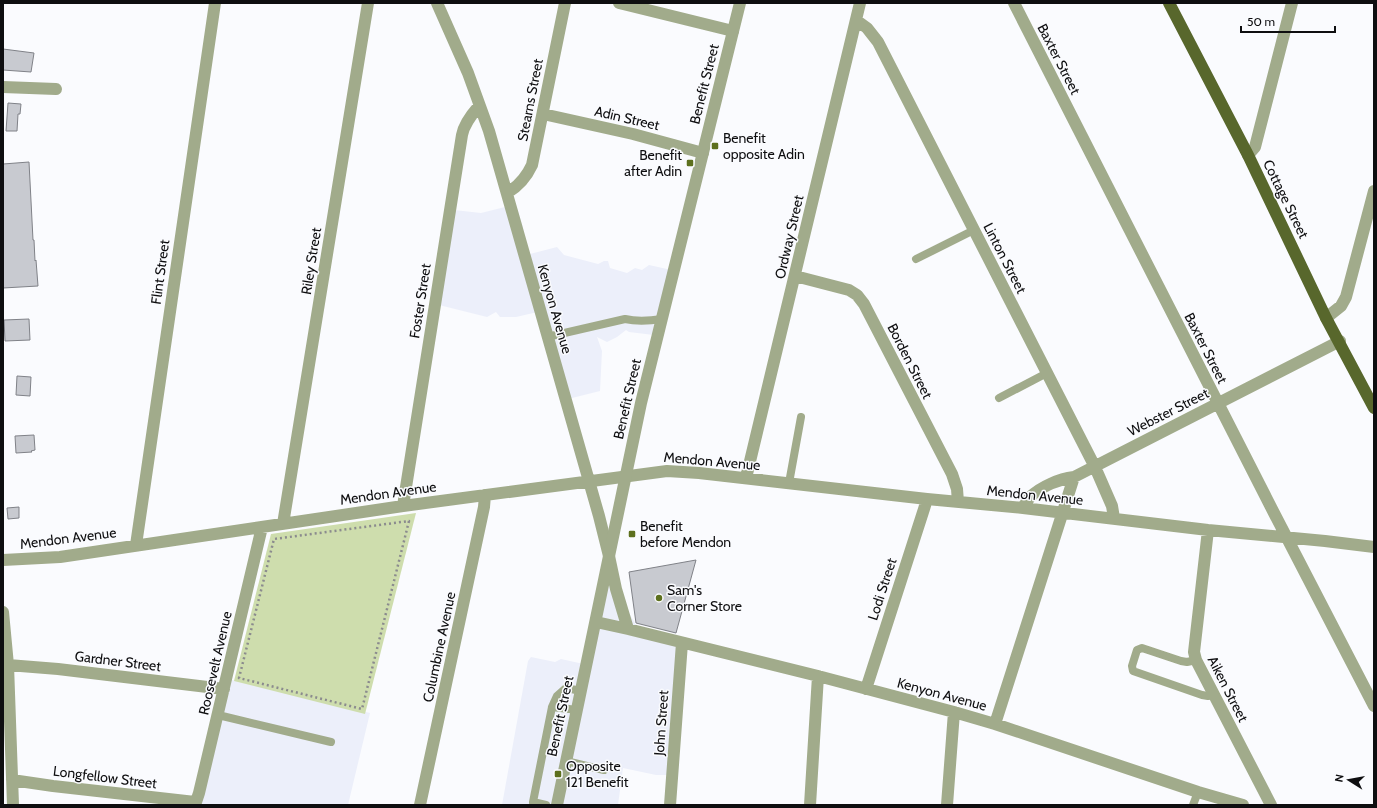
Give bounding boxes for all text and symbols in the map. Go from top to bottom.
scale bar [1241,8,1335,34]
text: 50 m [1247,14,1275,29]
street label: Baxter Street [1033,21,1085,98]
street label: Benefit Street [685,42,723,126]
street label: Stearns Street [513,57,547,143]
street label: Adin Street [593,102,662,134]
place label: Benefit opposite Adin [723,129,805,163]
marker: Benefit opposite Adin [710,141,720,151]
place label: Benefit after Adin [624,146,682,180]
street label: Cottage Street [1259,157,1313,242]
marker: Benefit after Adin [685,158,695,168]
street label: Ordway Street [771,193,807,281]
street label: Linton Street [979,220,1031,297]
street label: Riley Street [297,226,325,296]
street label: Flint Street [147,238,173,306]
street label: Foster Street [405,262,435,340]
street label: Kenyon Avenue [534,262,576,356]
street label: Baxter Street [1180,310,1232,387]
street label: Borden Street [883,320,937,402]
street label: Benefit Street [609,357,645,441]
street label: Webster Street [1124,384,1212,440]
street label: Mendon Avenue [663,448,761,474]
street label: Mendon Avenue [339,477,437,509]
street label: Mendon Avenue [986,481,1084,509]
place label: Benefit before Mendon [640,517,731,551]
street label: Mendon Avenue [19,523,117,553]
marker: Benefit before Mendon [627,529,637,539]
street label: Lodi Street [863,555,901,622]
place label: Sam's Corner Store [667,581,742,615]
street label: Columbine Avenue [419,590,459,704]
marker: Sam's Corner Store [654,593,664,603]
street label: Roosevelt Avenue [194,609,236,717]
street label: Gardner Street [74,647,162,675]
street label: Aiken Street [1204,653,1252,725]
street label: Kenyon Avenue [895,673,989,715]
street label: Benefit Street [543,674,577,758]
street label: John Street [650,689,672,757]
place label: Opposite 121 Benefit [566,757,629,791]
north arrow [1329,760,1369,800]
street label: Longfellow Street [52,762,158,792]
marker: Opposite 121 Benefit [553,769,563,779]
text: N [1332,773,1347,783]

